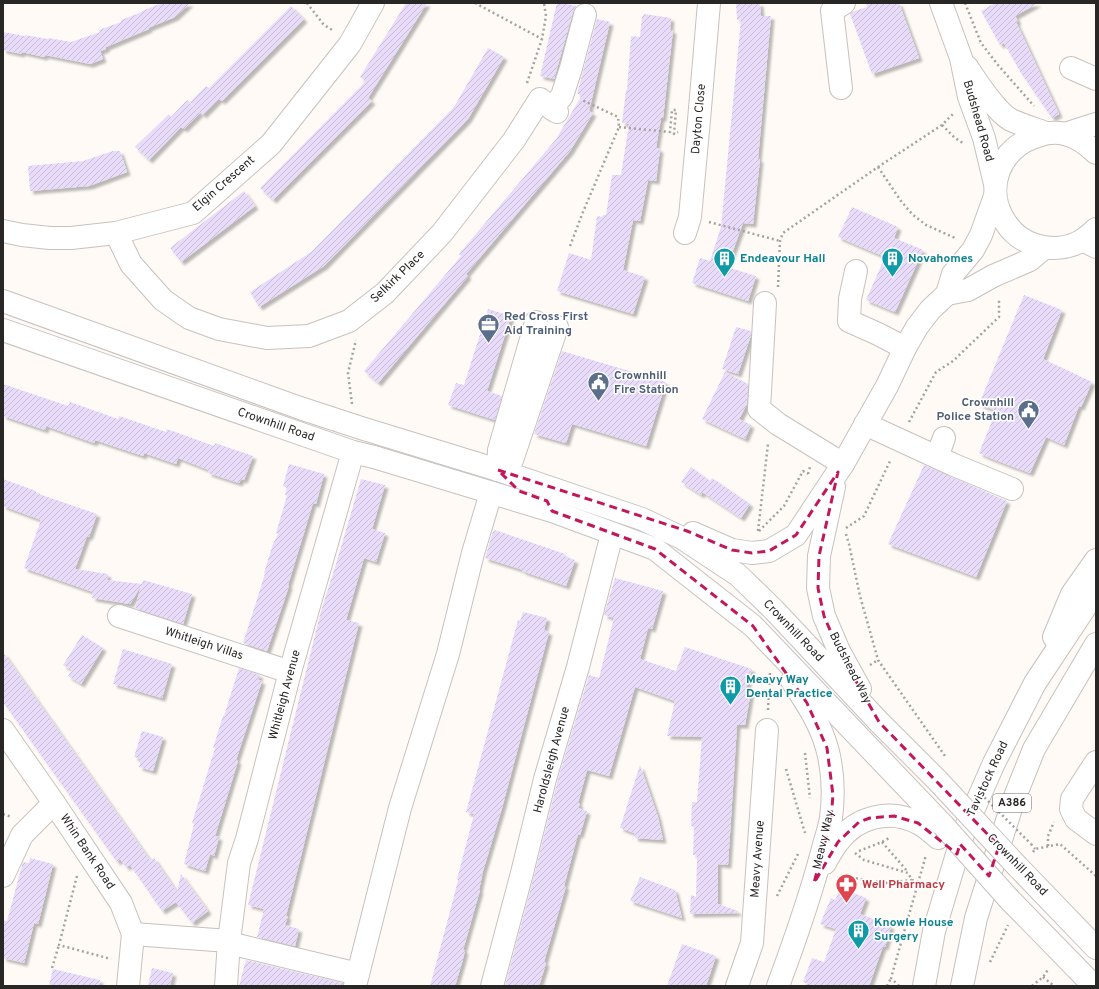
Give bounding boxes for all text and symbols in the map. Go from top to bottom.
street label: Budshead Road [959,78,997,164]
street label: Dayton Close [688,83,710,155]
street label: Elgin Crescent [190,153,258,215]
building icon: Endeavour Hall [711,246,737,279]
building icon: Novahomes [880,246,906,279]
street label: Selkirk Place [367,247,429,307]
place label: Endeavour Hall [740,251,826,267]
place label: Novahomes [908,251,973,267]
place label: Red Cross First Aid Training [504,309,588,339]
office icon: Red Cross First Aid Training [476,311,502,344]
place label: Crownhill Fire Station [614,368,679,398]
public building icon: Crownhill Fire Station [585,370,611,403]
place label: Crownhill Police Station [937,395,1014,425]
public building icon: Crownhill Police Station [1016,397,1042,430]
street label: Crownhill Road [235,404,317,446]
street label: Crownhill Road [759,596,827,666]
street label: Whitleigh Villas [163,624,245,664]
street label: Budshead Way [825,629,875,707]
street label: Whitleigh Avenue [265,648,305,742]
place label: Meavy Way Dental Practice [746,672,833,702]
building icon: Meavy Way Dental Practice [718,674,744,707]
street label: Haroldsleigh Avenue [530,705,574,815]
street label: Tavistock Road [964,739,1012,819]
road number: A386 [993,794,1031,812]
street label: Meavy Way [809,809,839,871]
street label: Whin Bank Road [56,811,118,893]
street label: Meavy Avenue [747,820,769,898]
street label: Crownhill Road [983,830,1051,900]
pharmacy icon: Well Pharmacy [833,872,859,905]
place label: Well Pharmacy [862,877,945,893]
place label: Knowle House Surgery [874,915,954,945]
building icon: Knowle House Surgery [846,917,872,950]

